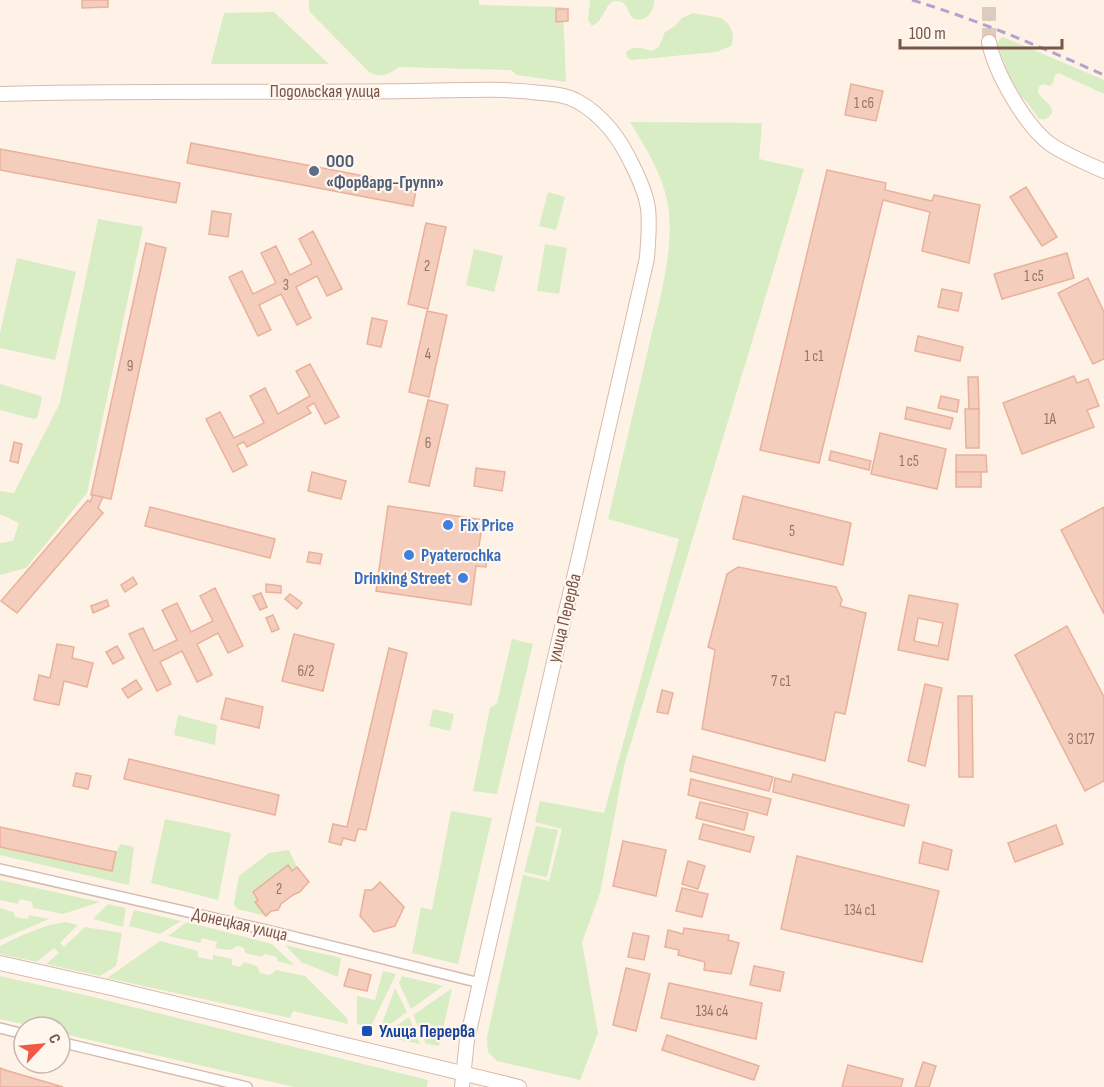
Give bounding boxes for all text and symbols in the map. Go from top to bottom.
scale bar [900,12,1062,50]
text: 100 m [909,23,946,44]
street label: Подольская улица [270,81,380,102]
house number: 1 с6 [854,94,874,113]
place label: ООО «Форвард-Групп» [326,151,444,193]
marker: ООО «Форвард-Групп» [307,164,321,178]
house number: 2 [424,257,430,276]
house number: 1 с5 [1024,267,1044,286]
house number: 3 [283,276,289,295]
house number: 4 [425,345,431,364]
house number: 1 с1 [805,347,824,366]
house number: 9 [127,357,133,376]
house number: 1А [1044,410,1057,429]
house number: 6 [425,434,431,453]
house number: 1 с5 [899,452,919,471]
place label: Fix Price [460,515,514,536]
marker: Fix Price [441,518,455,532]
house number: 5 [789,522,795,541]
place label: Pyaterochka [421,545,501,566]
marker: Pyaterochka [402,548,416,562]
place label: Drinking Street [354,568,451,589]
marker: Drinking Street [456,571,470,585]
street label: улица Перерва [543,571,586,665]
house number: 6/2 [297,662,315,681]
house number: 7 с1 [771,672,792,691]
house number: 3 С17 [1067,730,1095,749]
house number: 2 [276,880,282,899]
house number: 134 с1 [844,901,876,920]
street label: Донецкая улица [190,903,290,946]
house number: 134 с4 [696,1002,728,1021]
north arrow [12,1015,72,1075]
place label: Улица Перерва [379,1021,475,1042]
marker: Улица Перерва [360,1024,374,1038]
text: С [44,1031,64,1047]

